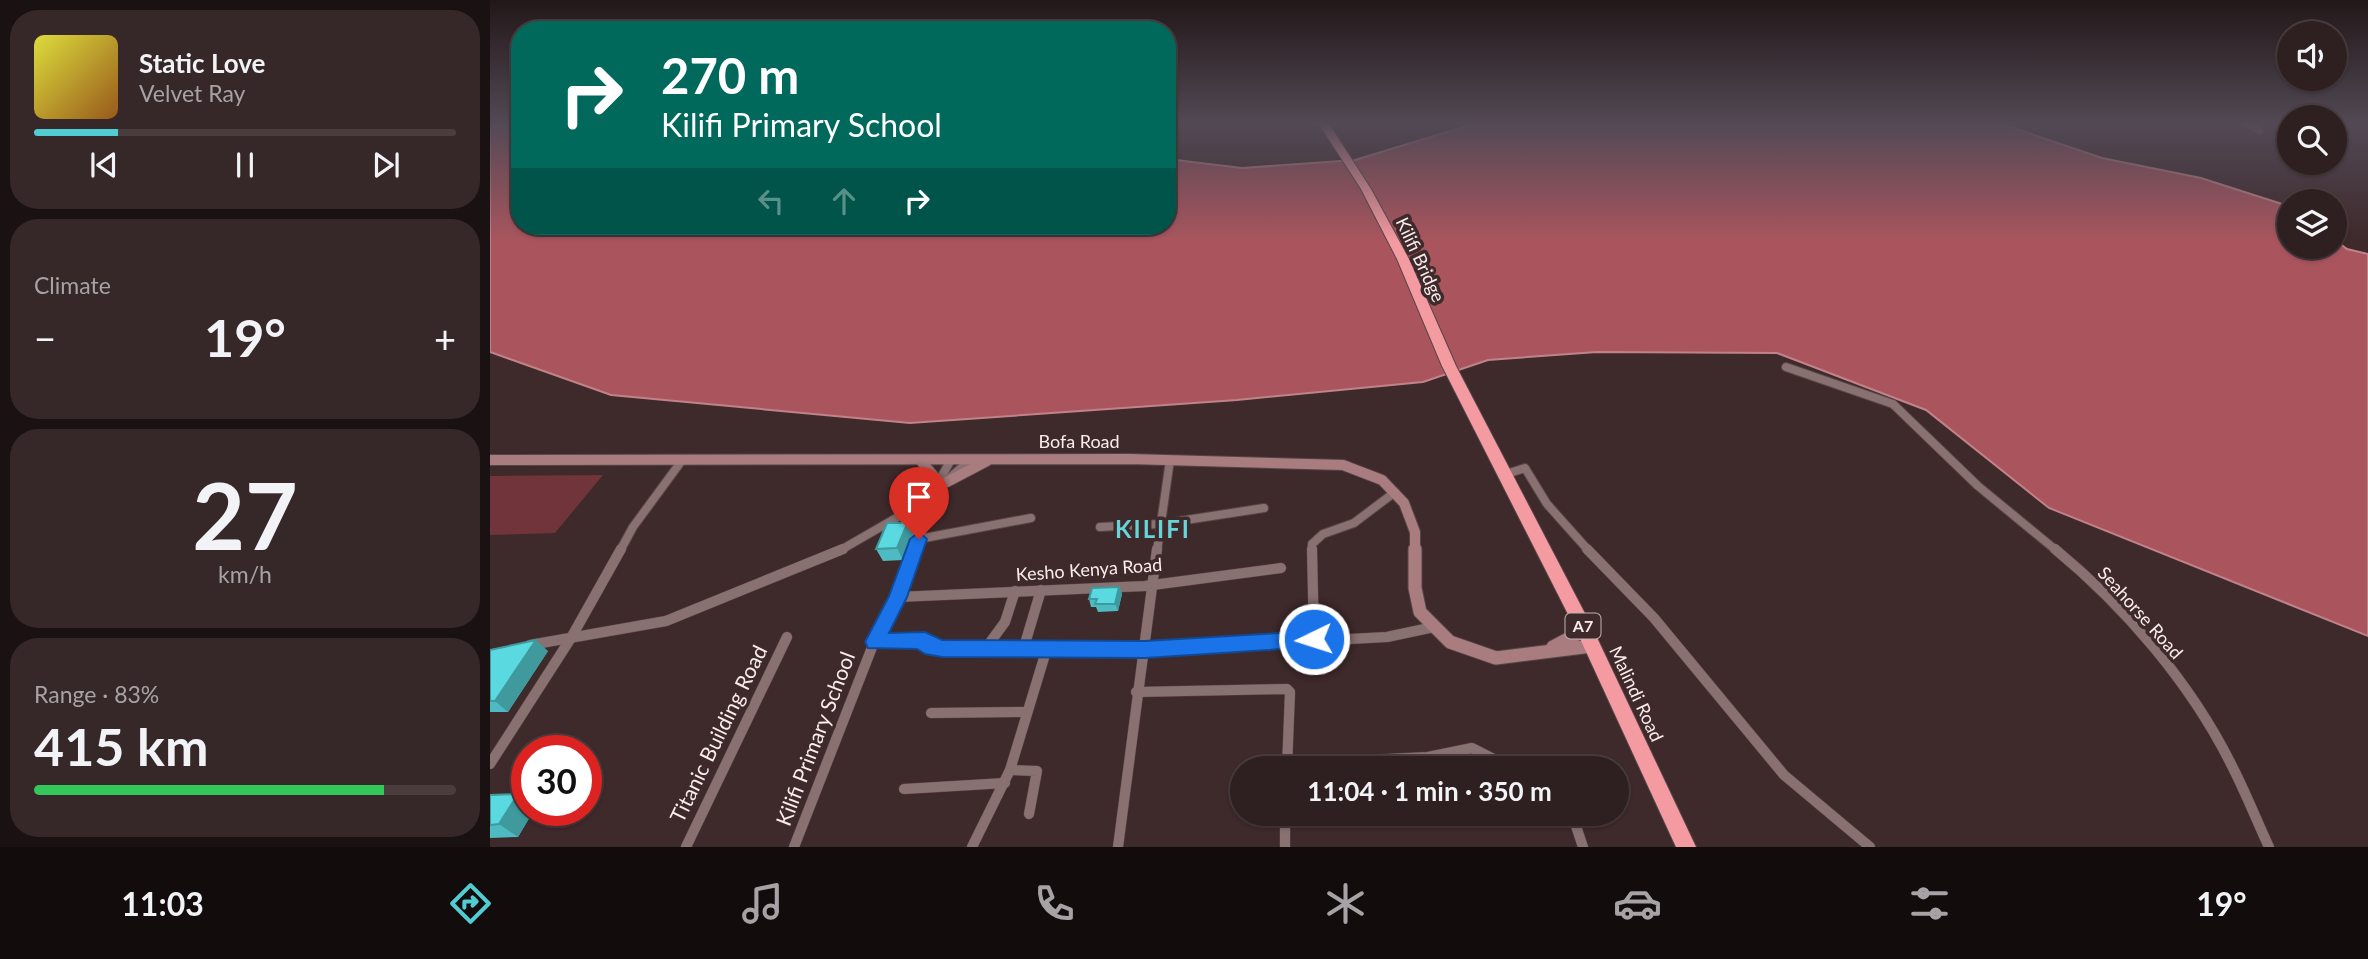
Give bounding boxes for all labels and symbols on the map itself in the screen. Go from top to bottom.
street label: Kilifi Bridge [1392,214,1450,305]
street label: Bofa Road [1038,430,1120,452]
pin [889,467,949,539]
district label: KILIFI [1115,514,1191,543]
street label: Kesho Kenya Road [1015,553,1163,585]
street label: Seahorse Road [2094,562,2188,663]
position arrow [1277,602,1351,676]
road number: A7 [1566,614,1600,638]
street label: Titanic Building Road [664,641,771,826]
street label: Malindi Road [1605,642,1669,745]
street label: Kilifi Primary School [770,648,859,829]
speed limit sign: 30 [511,735,602,826]

